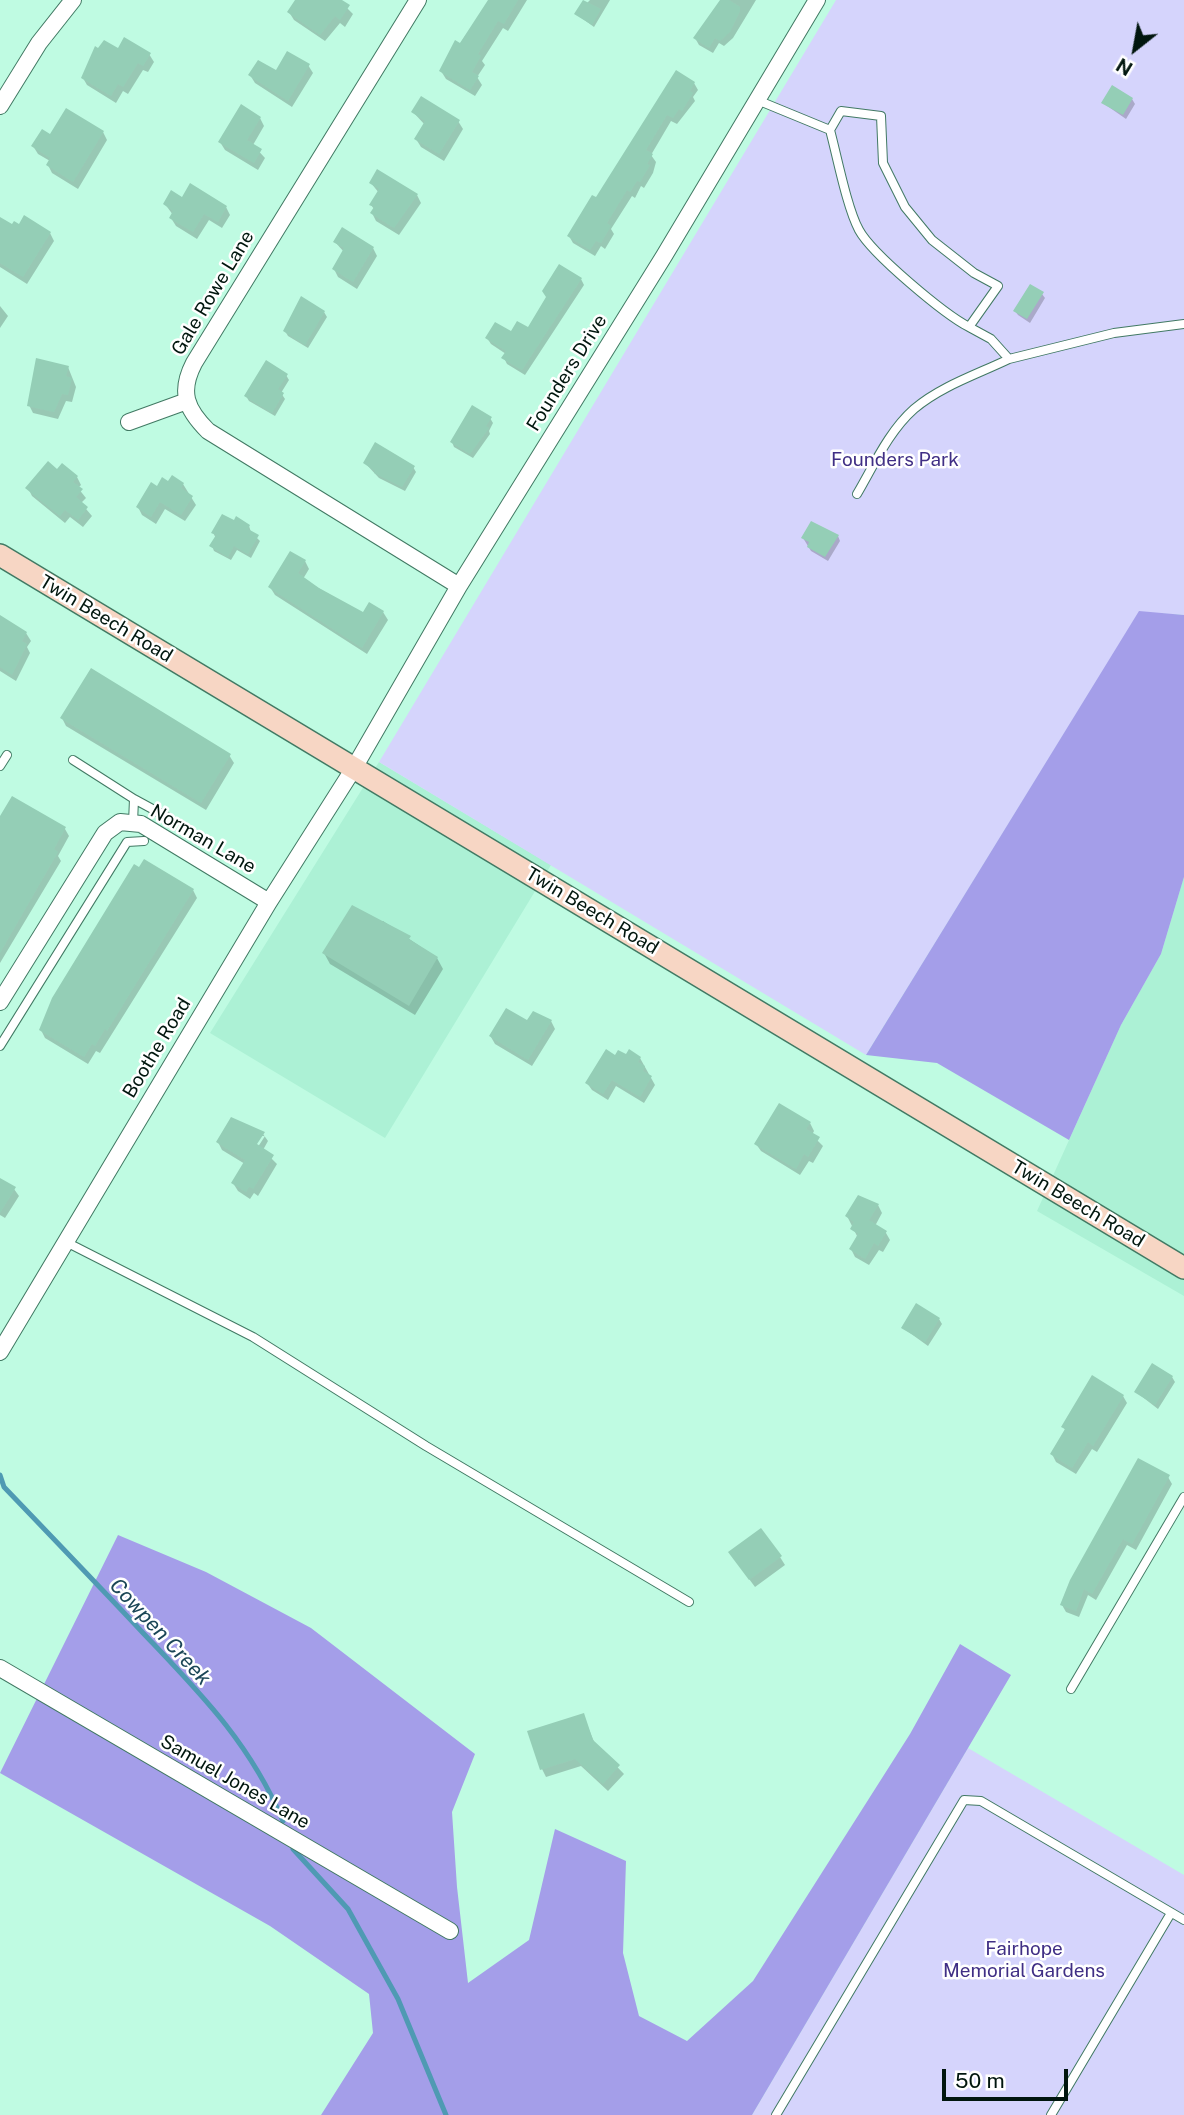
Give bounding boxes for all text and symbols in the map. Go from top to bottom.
north arrow [1100,14,1170,84]
text: N [1112,54,1136,80]
street label: Gale Rowe Lane [167,227,259,359]
street label: Founders Drive [522,311,612,435]
park label: Founders Park [831,449,959,471]
street label: Twin Beech Road [36,570,176,668]
street label: Norman Lane [146,800,260,878]
street label: Twin Beech Road [522,862,662,960]
street label: Boothe Road [118,994,196,1102]
street label: Twin Beech Road [1008,1155,1148,1253]
water label: Cowpen Creek [104,1573,216,1691]
street label: Samuel Jones Lane [156,1730,314,1834]
park label: Fairhope Memorial Gardens [943,1938,1105,1982]
scale bar [946,2056,1072,2100]
text: 50 m [955,2068,1005,2093]

